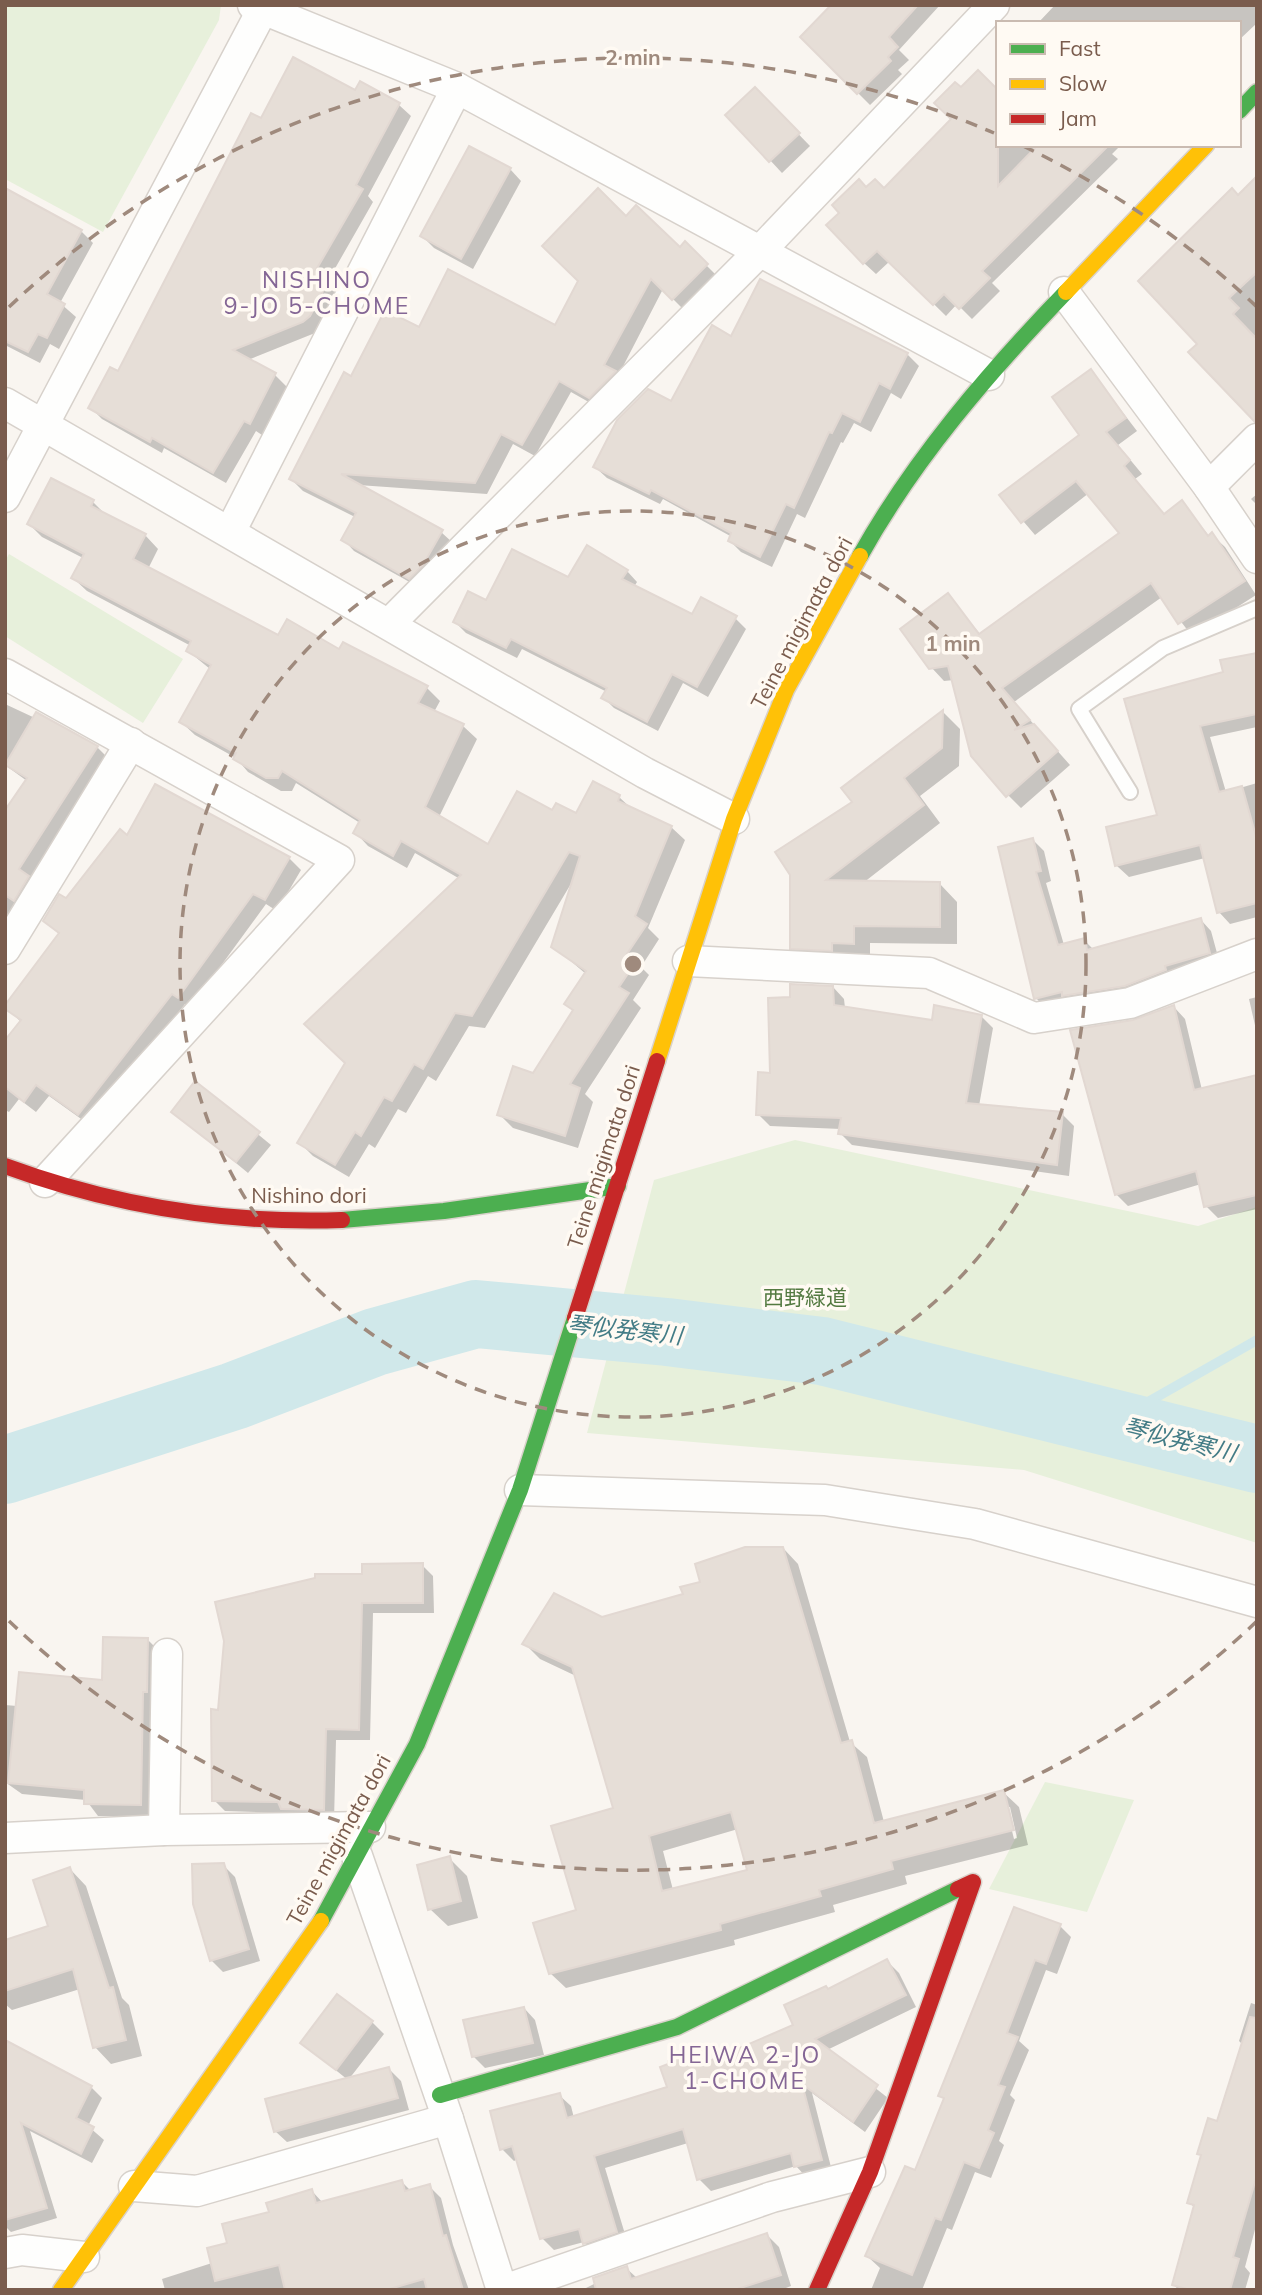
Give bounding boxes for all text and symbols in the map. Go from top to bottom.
legend [996,21,1241,147]
text: Fast [1059,35,1101,61]
text: 2 min [605,44,661,70]
text: Slow [1059,70,1107,96]
text: Jam [1059,105,1097,131]
district label: NISHINO 9-JO 5-CHOME [224,265,410,320]
street label: Teine migimata dori [745,532,858,713]
text: 1 min [925,630,981,656]
centre of rings [621,952,645,976]
street label: Teine migimata dori [561,1062,645,1252]
street label: Nishino dori [251,1182,367,1208]
park label: 西野緑道 [763,1284,847,1310]
water label: 琴似発寒川 [566,1309,687,1350]
water label: 琴似発寒川 [1121,1412,1242,1468]
street label: Teine migimata dori [280,1749,396,1930]
district label: HEIWA 2-JO 1-CHOME [669,2040,821,2095]

